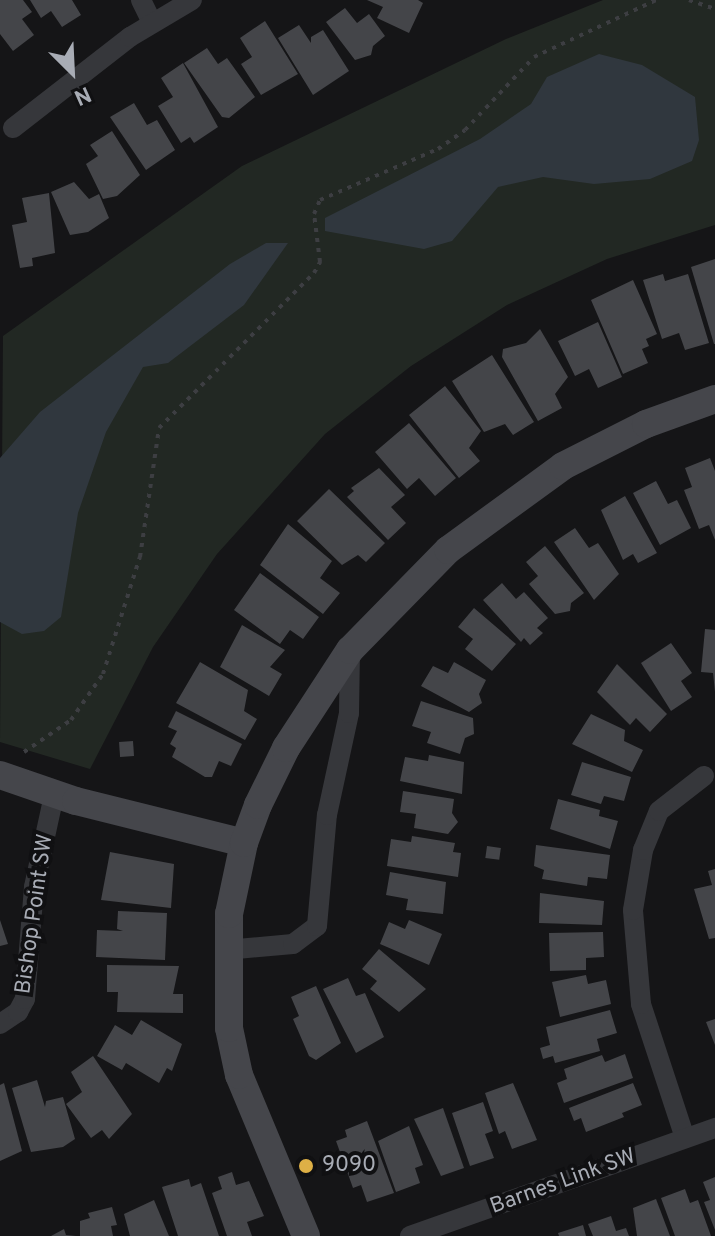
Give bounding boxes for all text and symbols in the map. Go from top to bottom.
north arrow [32,32,112,112]
text: N [69,79,95,110]
street label: Bishop Point SW [11,832,59,996]
street label: Barnes Link SW [487,1143,639,1221]
place label: 9090 [322,1153,376,1179]
marker: 9090 [297,1157,315,1175]

